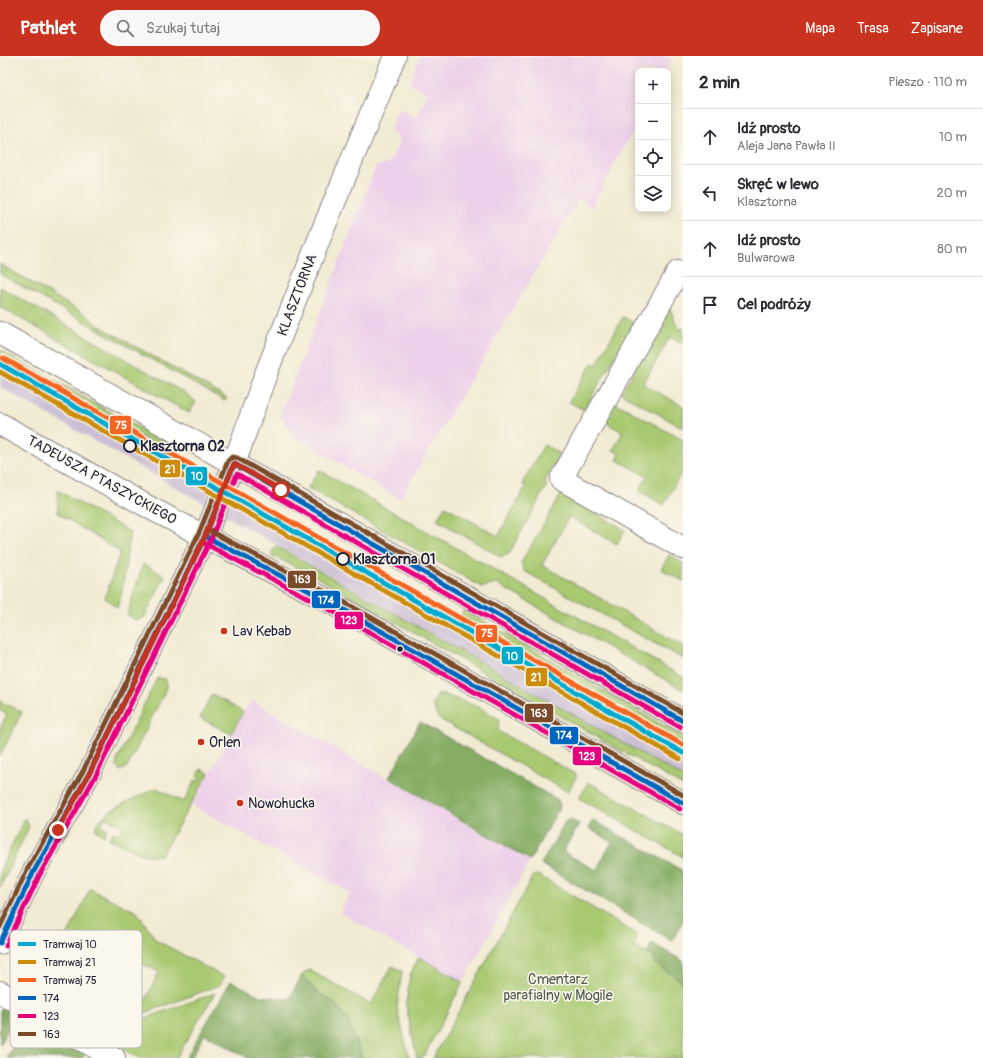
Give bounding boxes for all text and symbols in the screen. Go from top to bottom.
search box [100,10,380,46]
text: Pathlet [20,16,76,40]
icon: search [114,17,136,39]
text: Szukaj tutaj [146,19,220,38]
text: Mapa [805,20,835,37]
text: Trasa [857,20,889,37]
text: Zapisane [911,20,963,37]
map controls [635,68,671,212]
button: + [635,68,671,104]
text: 2 min [699,72,740,93]
text: Pieszo · 110 m [888,74,967,90]
button: − [635,104,671,140]
text: Idź prosto [737,119,801,138]
icon: ahead [699,126,721,148]
text: 10 m [939,129,967,145]
text: Aleja Jana Pawła II [737,138,836,154]
button: locate [635,140,671,176]
text: Skręć w lewo [737,175,819,194]
button: layers [635,176,671,212]
icon: left [699,182,721,204]
text: 20 m [936,185,967,201]
text: Klasztorna [737,194,797,210]
text: Idź prosto [737,231,801,250]
icon: ahead [699,238,721,260]
text: 80 m [937,241,967,257]
text: Bulwarowa [737,250,795,266]
street label: KLASZTORNA [274,252,320,338]
icon: arrive [699,294,721,316]
text: Cel podróży [737,295,811,314]
line badge: 75 [109,415,132,435]
text: 75 [115,419,127,432]
street label: TADEUSZA PTASZYCKIEGO [24,432,180,528]
place label: Klasztorna 02 [140,438,225,455]
marker: Klasztorna 02 [123,439,137,453]
line badge: 21 [159,459,181,478]
text: 21 [165,463,175,476]
line badge: 10 [185,466,208,486]
text: 10 [191,470,203,483]
route start [272,481,290,499]
place label: Klasztorna 01 [353,551,436,568]
marker: Klasztorna 01 [336,552,350,566]
line badge: 163 [287,570,317,589]
text: 163 [294,573,310,586]
line badge: 174 [311,590,341,609]
text: 174 [318,594,335,607]
line badge: 123 [334,611,364,630]
text: 123 [341,614,357,627]
place label: Lav Kebab [232,623,291,640]
line badge: 75 [475,624,498,643]
marker: Lav Kebab [219,626,229,636]
text: 75 [481,627,493,640]
unlabelled marker [395,644,405,654]
line badge: 10 [501,646,524,665]
text: 10 [506,650,518,663]
line badge: 21 [525,667,548,687]
text: 21 [531,671,541,684]
line badge: 163 [524,703,554,723]
text: 163 [531,707,547,720]
line badge: 174 [549,726,579,745]
text: 174 [556,729,573,742]
place label: Orlen [209,734,241,751]
marker: Orlen [196,737,206,747]
line badge: 123 [572,746,602,766]
text: 123 [579,750,595,763]
place label: Nowohucka [248,795,315,812]
marker: Nowohucka [235,798,245,808]
route end [49,821,67,839]
legend [10,930,142,1048]
text: Tramwaj 10 [43,938,97,951]
text: Tramwaj 21 [43,956,96,969]
park label: Cmentarz parafialny w Mogile [503,971,613,1004]
text: Tramwaj 75 [43,974,97,987]
text: 174 [43,992,60,1005]
text: 123 [43,1010,59,1023]
text: 163 [43,1028,60,1041]

